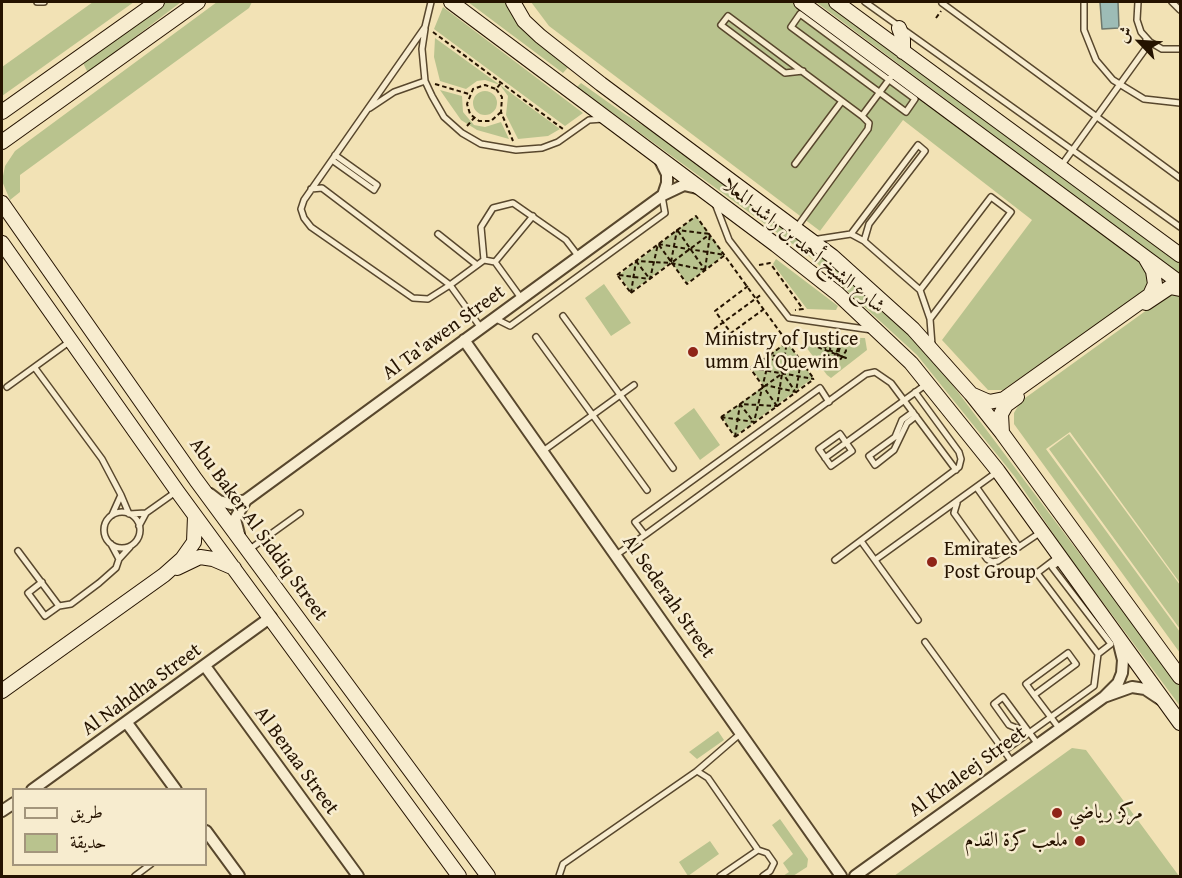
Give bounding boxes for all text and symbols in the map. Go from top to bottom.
north arrow [1110,12,1170,72]
text: ش [1109,22,1138,47]
street label: شارع الشيخ أحمد بن راشد المعلا [717,173,889,319]
street label: Al Ta'awen Street [378,280,510,386]
place label: Ministry of Justice umm Al Quewin [705,328,858,375]
marker: Ministry of Justice umm Al Quewin [686,345,700,359]
street label: Abu Baker Al Siddiq Street [184,434,332,626]
street label: Al Sederah Street [617,531,719,663]
place label: Emirates Post Group [944,538,1036,585]
marker: Emirates Post Group [925,555,939,569]
street label: Al Nahdha Street [77,638,207,742]
street label: Al Benaa Street [249,702,343,820]
street label: Al Khaleej Street [905,721,1031,823]
legend [12,788,207,866]
text: طريق [70,798,103,825]
place label: مركز رياضي [1069,801,1143,825]
marker: مركز رياضي [1050,806,1064,820]
text: حديقة [70,828,106,855]
place label: ملعب كرة القدم [964,829,1068,853]
marker: ملعب كرة القدم [1073,834,1087,848]

